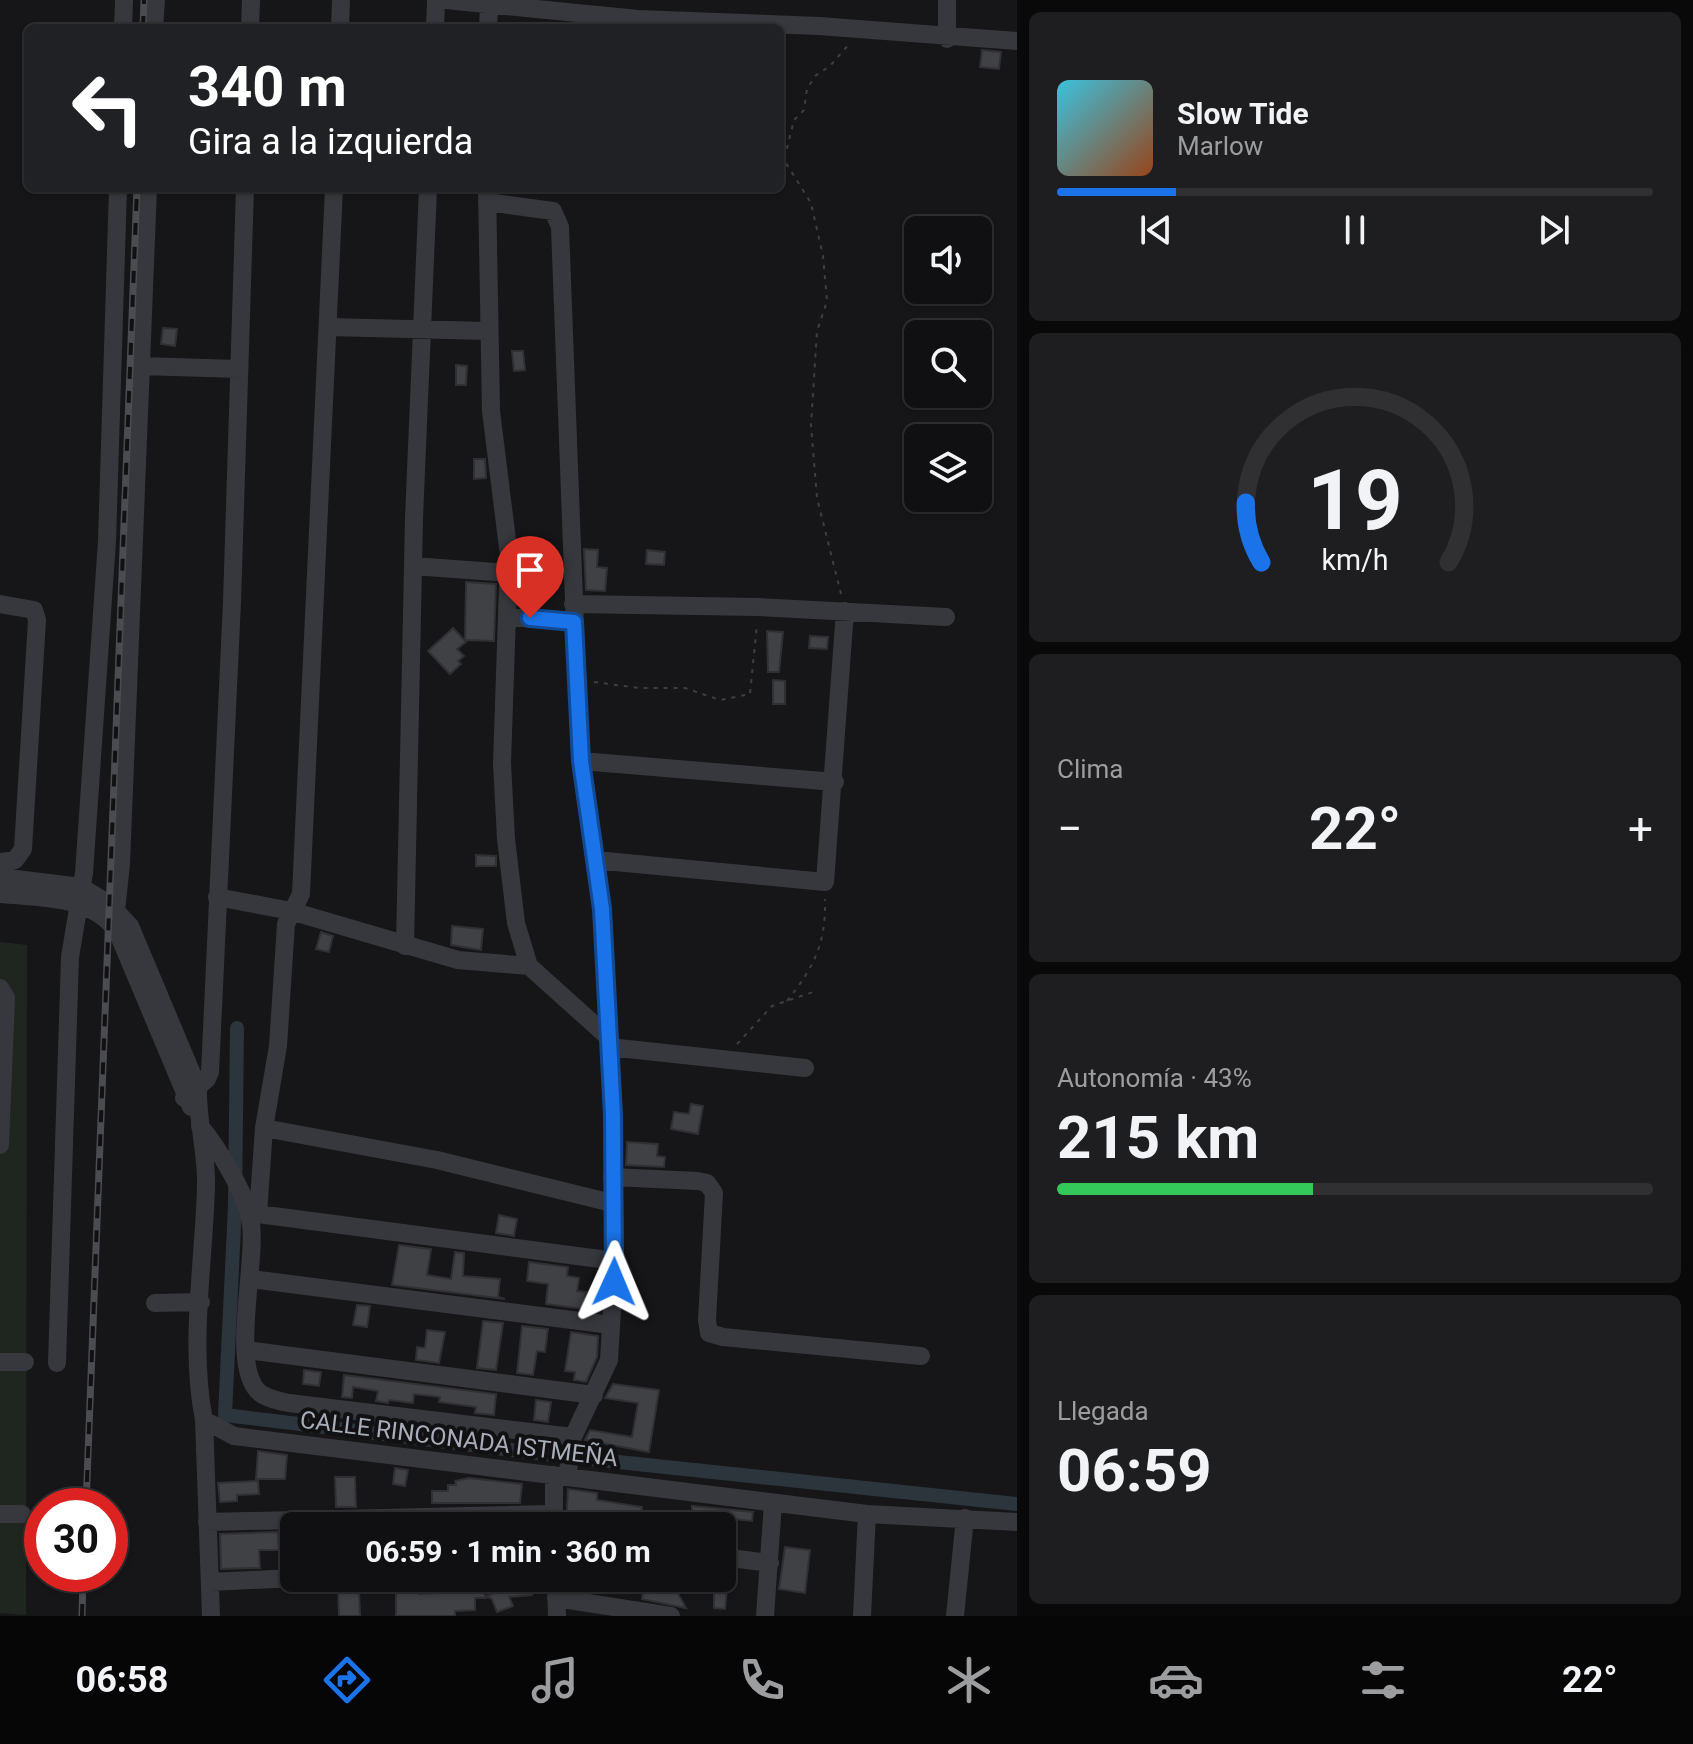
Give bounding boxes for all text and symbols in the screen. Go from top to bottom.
text: 340 m [188,54,347,120]
icon: left [56,56,160,160]
text: Slow Tide [1177,96,1309,131]
text: Gira a la izquierda [188,121,473,163]
text: Marlow [1177,131,1263,161]
icon: previous [1134,208,1178,252]
icon: pause [1333,208,1377,252]
icon: next [1532,208,1576,252]
map controls [904,216,992,512]
button: sound [904,216,992,304]
button: search [904,320,992,408]
button: layers [904,424,992,512]
text: 19 [1307,452,1403,549]
pin [496,536,564,618]
text: km/h [1321,543,1389,577]
icon: arrive [508,548,552,592]
text: Clima [1057,754,1124,784]
text: 22° [1309,793,1401,864]
text: − [1057,803,1082,855]
text: + [1628,803,1653,855]
text: Autonomía · 43% [1057,1063,1252,1093]
text: 215 km [1057,1102,1259,1173]
position arrow [572,1240,656,1324]
text: Llegada [1057,1396,1149,1426]
street label: CALLE RINCONADA ISTMEÑA [298,1406,620,1472]
text: 06:59 [1057,1435,1212,1506]
speed limit sign: 30 [24,1488,128,1592]
text: 06:59 · 1 min · 360 m [365,1534,651,1569]
icon: directions [319,1652,375,1708]
icon: music [527,1652,583,1708]
icon: phone [734,1652,790,1708]
icon: climate [941,1652,997,1708]
icon: car [1148,1652,1204,1708]
icon: filters [1355,1652,1411,1708]
text: 06:58 [76,1659,168,1701]
text: 22° [1562,1659,1617,1701]

